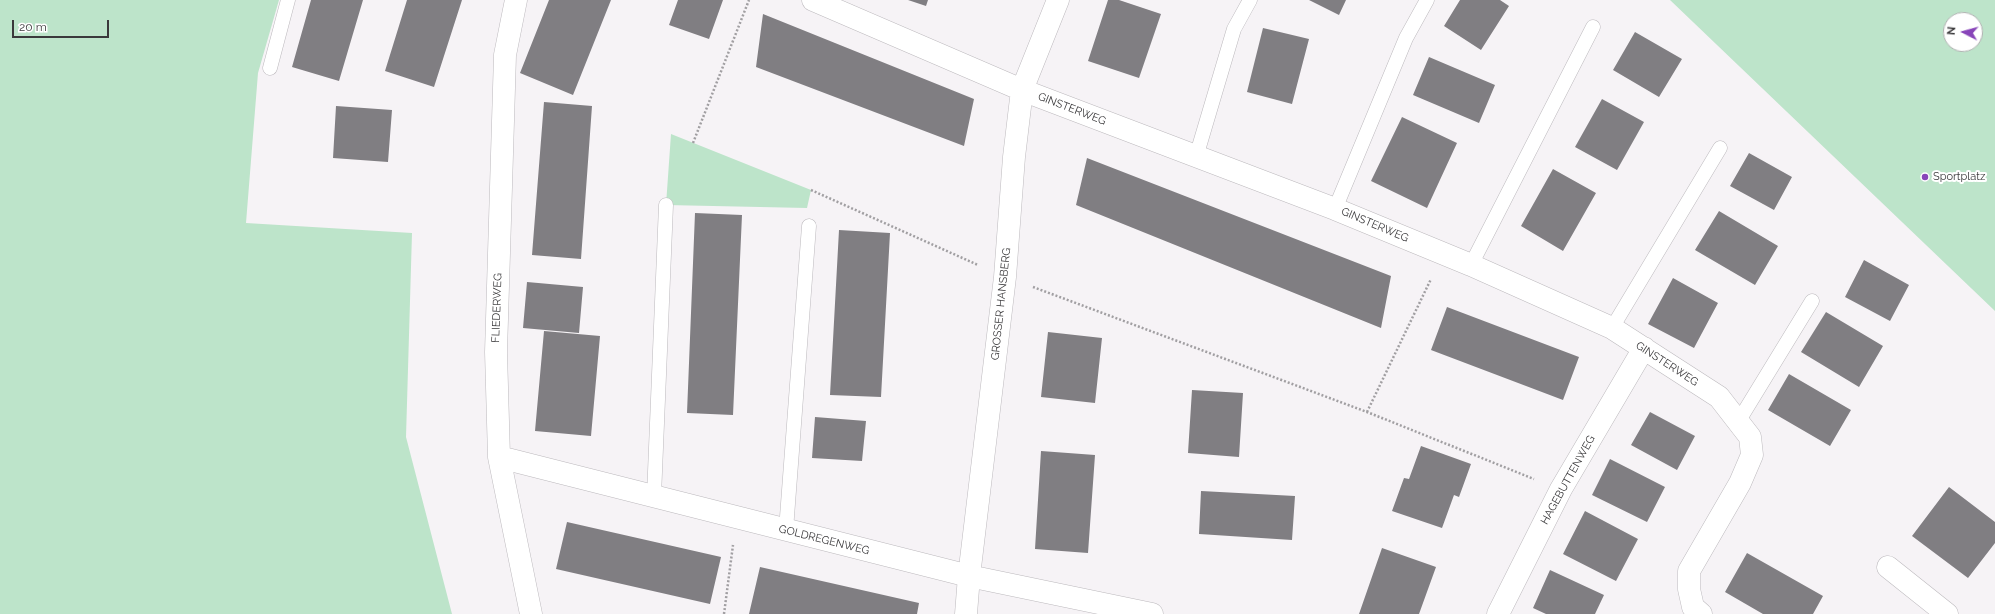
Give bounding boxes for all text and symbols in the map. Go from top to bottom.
scale bar [14,12,111,38]
north arrow [1943,12,1983,52]
text: 20 m [19,20,47,34]
text: N [1945,26,1958,36]
street label: GINSTERWEG [1036,90,1108,128]
place label: Sportplatz [1933,170,1985,184]
marker: Sportplatz [1920,172,1930,182]
street label: GINSTERWEG [1339,205,1411,245]
street label: GROSSER HANSBERG [989,247,1013,361]
street label: FLIEDERWEG [489,273,505,343]
street label: GINSTERWEG [1633,339,1701,389]
street label: HAGEBUTTENWEG [1538,433,1598,527]
street label: GOLDREGENWEG [777,522,871,558]

